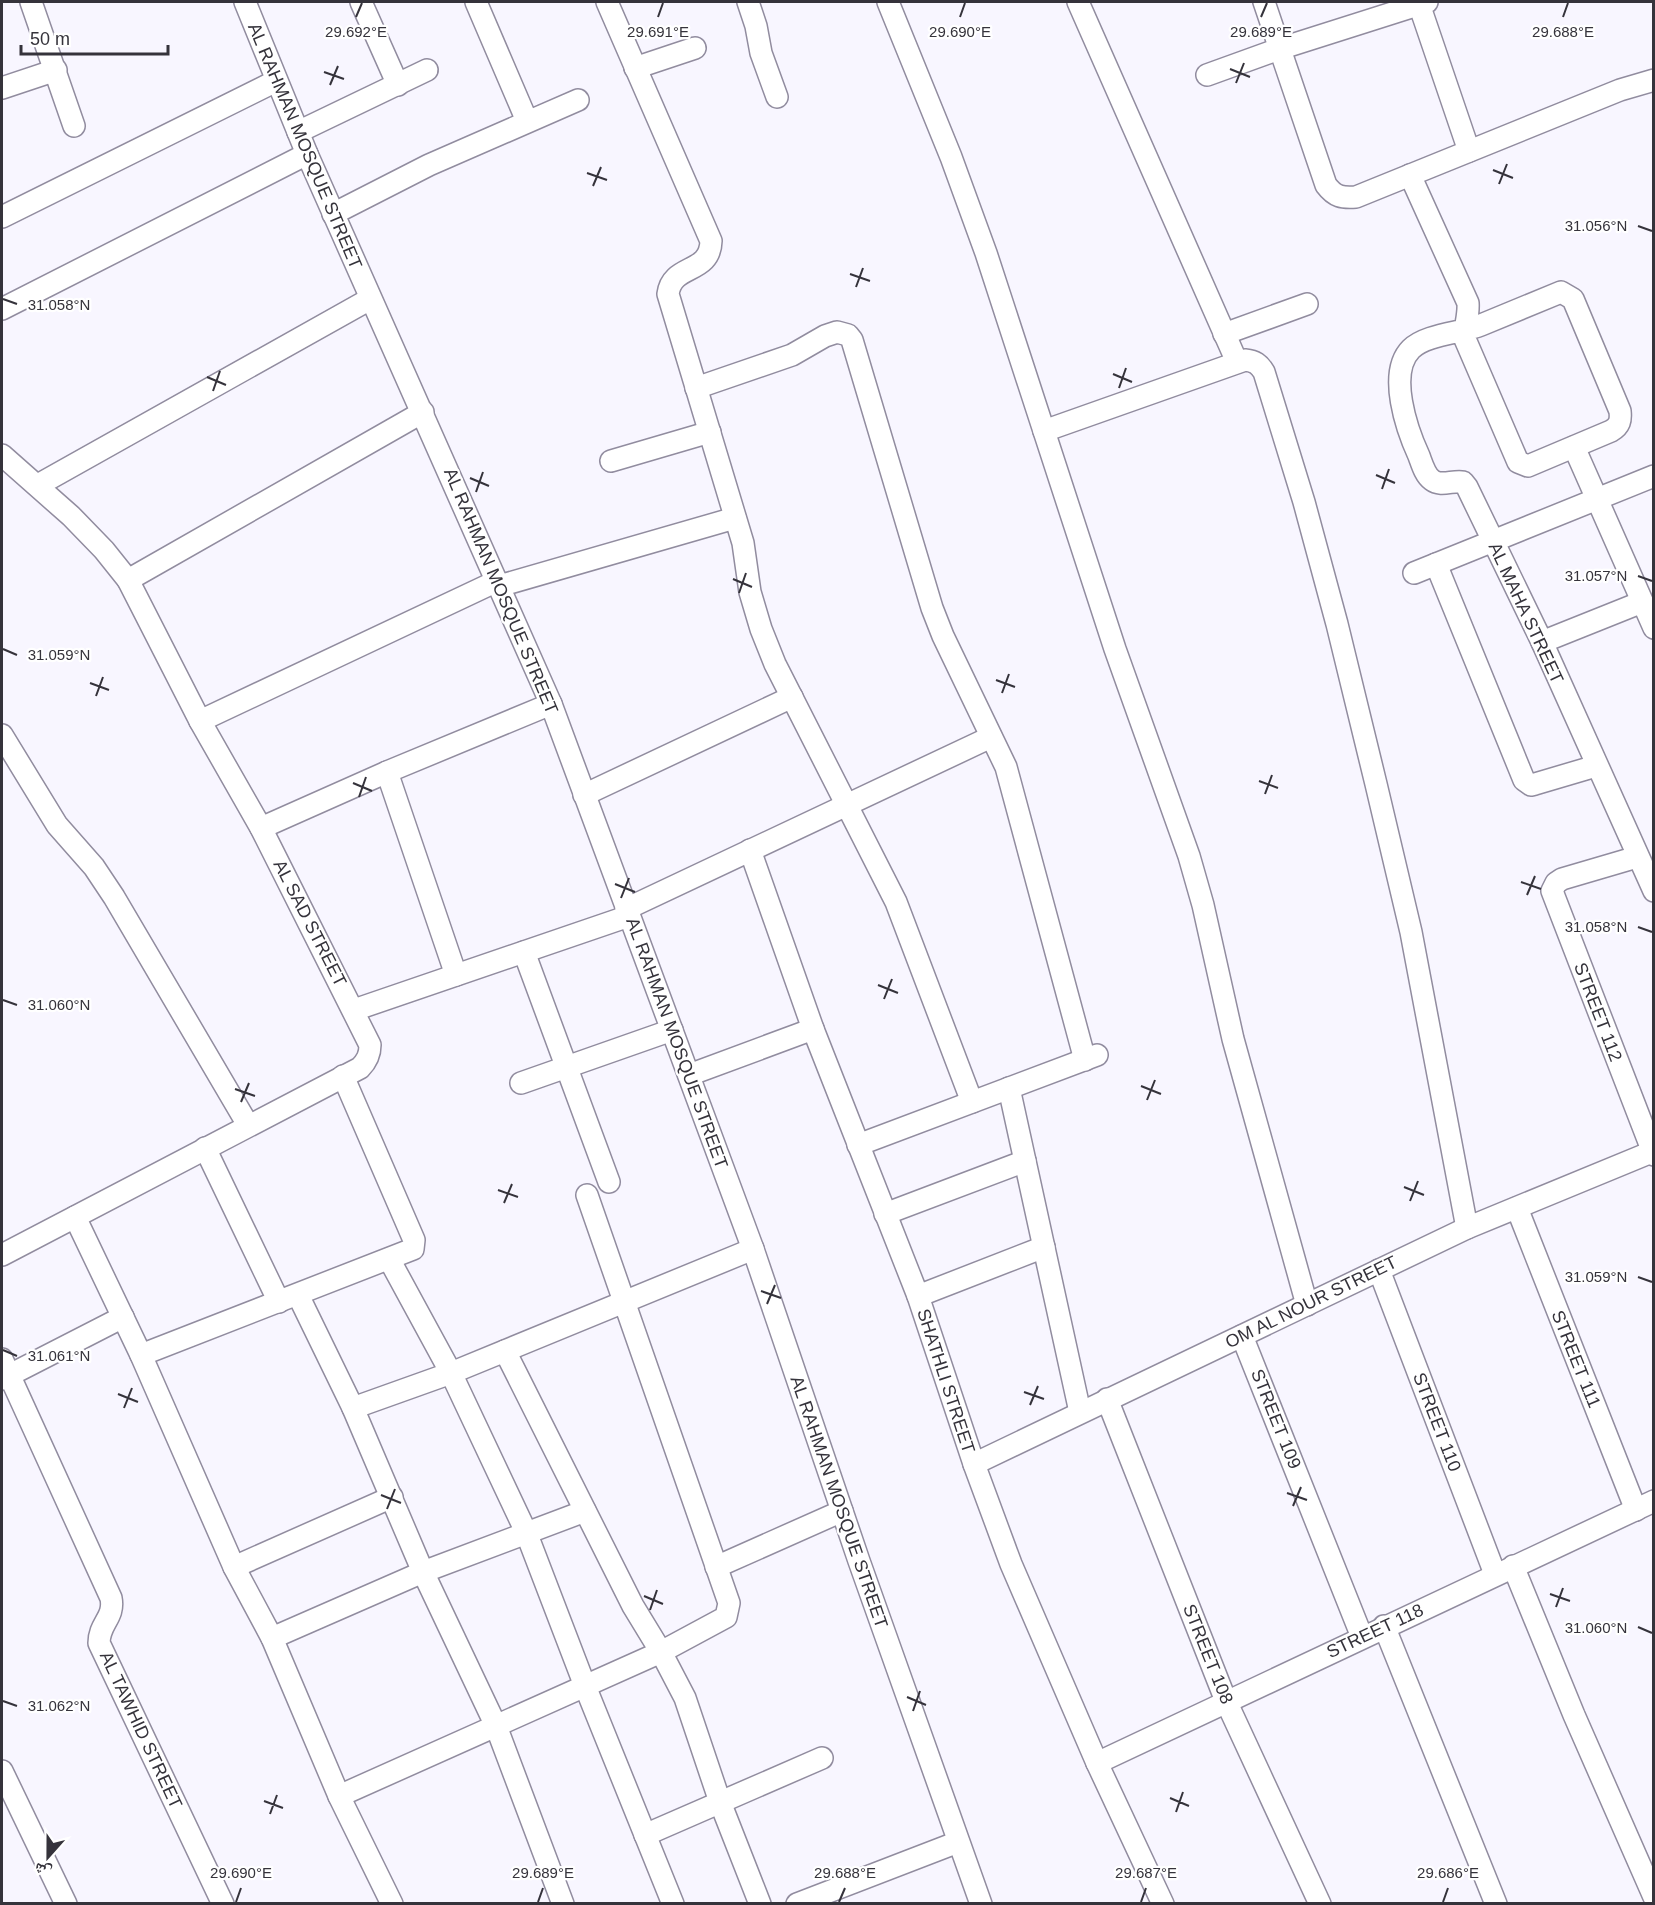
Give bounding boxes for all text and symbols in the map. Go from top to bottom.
scale bar [21,18,168,56]
street label: AL RAHMAN MOSQUE STREET [244,20,366,272]
text: 29.692°E [325,23,387,40]
text: 29.691°E [627,23,689,40]
text: 29.690°E [929,23,991,40]
text: 29.689°E [1230,23,1292,40]
text: 29.688°E [1532,23,1594,40]
text: 50 m [30,29,70,49]
text: 31.056°N [1565,217,1627,234]
text: 31.058°N [28,296,90,313]
street label: AL RAHMAN MOSQUE STREET [440,465,562,717]
street label: AL MAHA STREET [1485,539,1567,687]
text: 31.057°N [1565,567,1627,584]
text: 31.059°N [28,646,90,663]
street label: AL SAD STREET [269,856,351,990]
street label: AL RAHMAN MOSQUE STREET [622,915,732,1171]
text: 31.058°N [1565,918,1627,935]
street label: STREET 112 [1570,960,1626,1064]
text: 31.060°N [28,996,90,1013]
street label: OM AL NOUR STREET [1222,1252,1400,1352]
text: 31.059°N [1565,1268,1627,1285]
street label: SHATHLI STREET [913,1306,979,1456]
street label: STREET 111 [1547,1307,1605,1411]
text: 31.061°N [28,1347,90,1364]
street label: STREET 109 [1247,1366,1305,1472]
street label: STREET 110 [1409,1370,1465,1474]
street label: AL RAHMAN MOSQUE STREET [786,1373,892,1631]
street label: STREET 118 [1323,1600,1427,1662]
street label: STREET 108 [1179,1601,1237,1707]
text: 31.060°N [1565,1619,1627,1636]
street label: AL TAWHID STREET [96,1648,186,1812]
text: 31.062°N [28,1697,90,1714]
north arrow [18,1827,78,1887]
text: ش [32,1859,54,1882]
text: 29.690°E [210,1864,272,1881]
text: 29.689°E [512,1864,574,1881]
text: 29.688°E [814,1864,876,1881]
text: 29.687°E [1115,1864,1177,1881]
text: 29.686°E [1417,1864,1479,1881]

